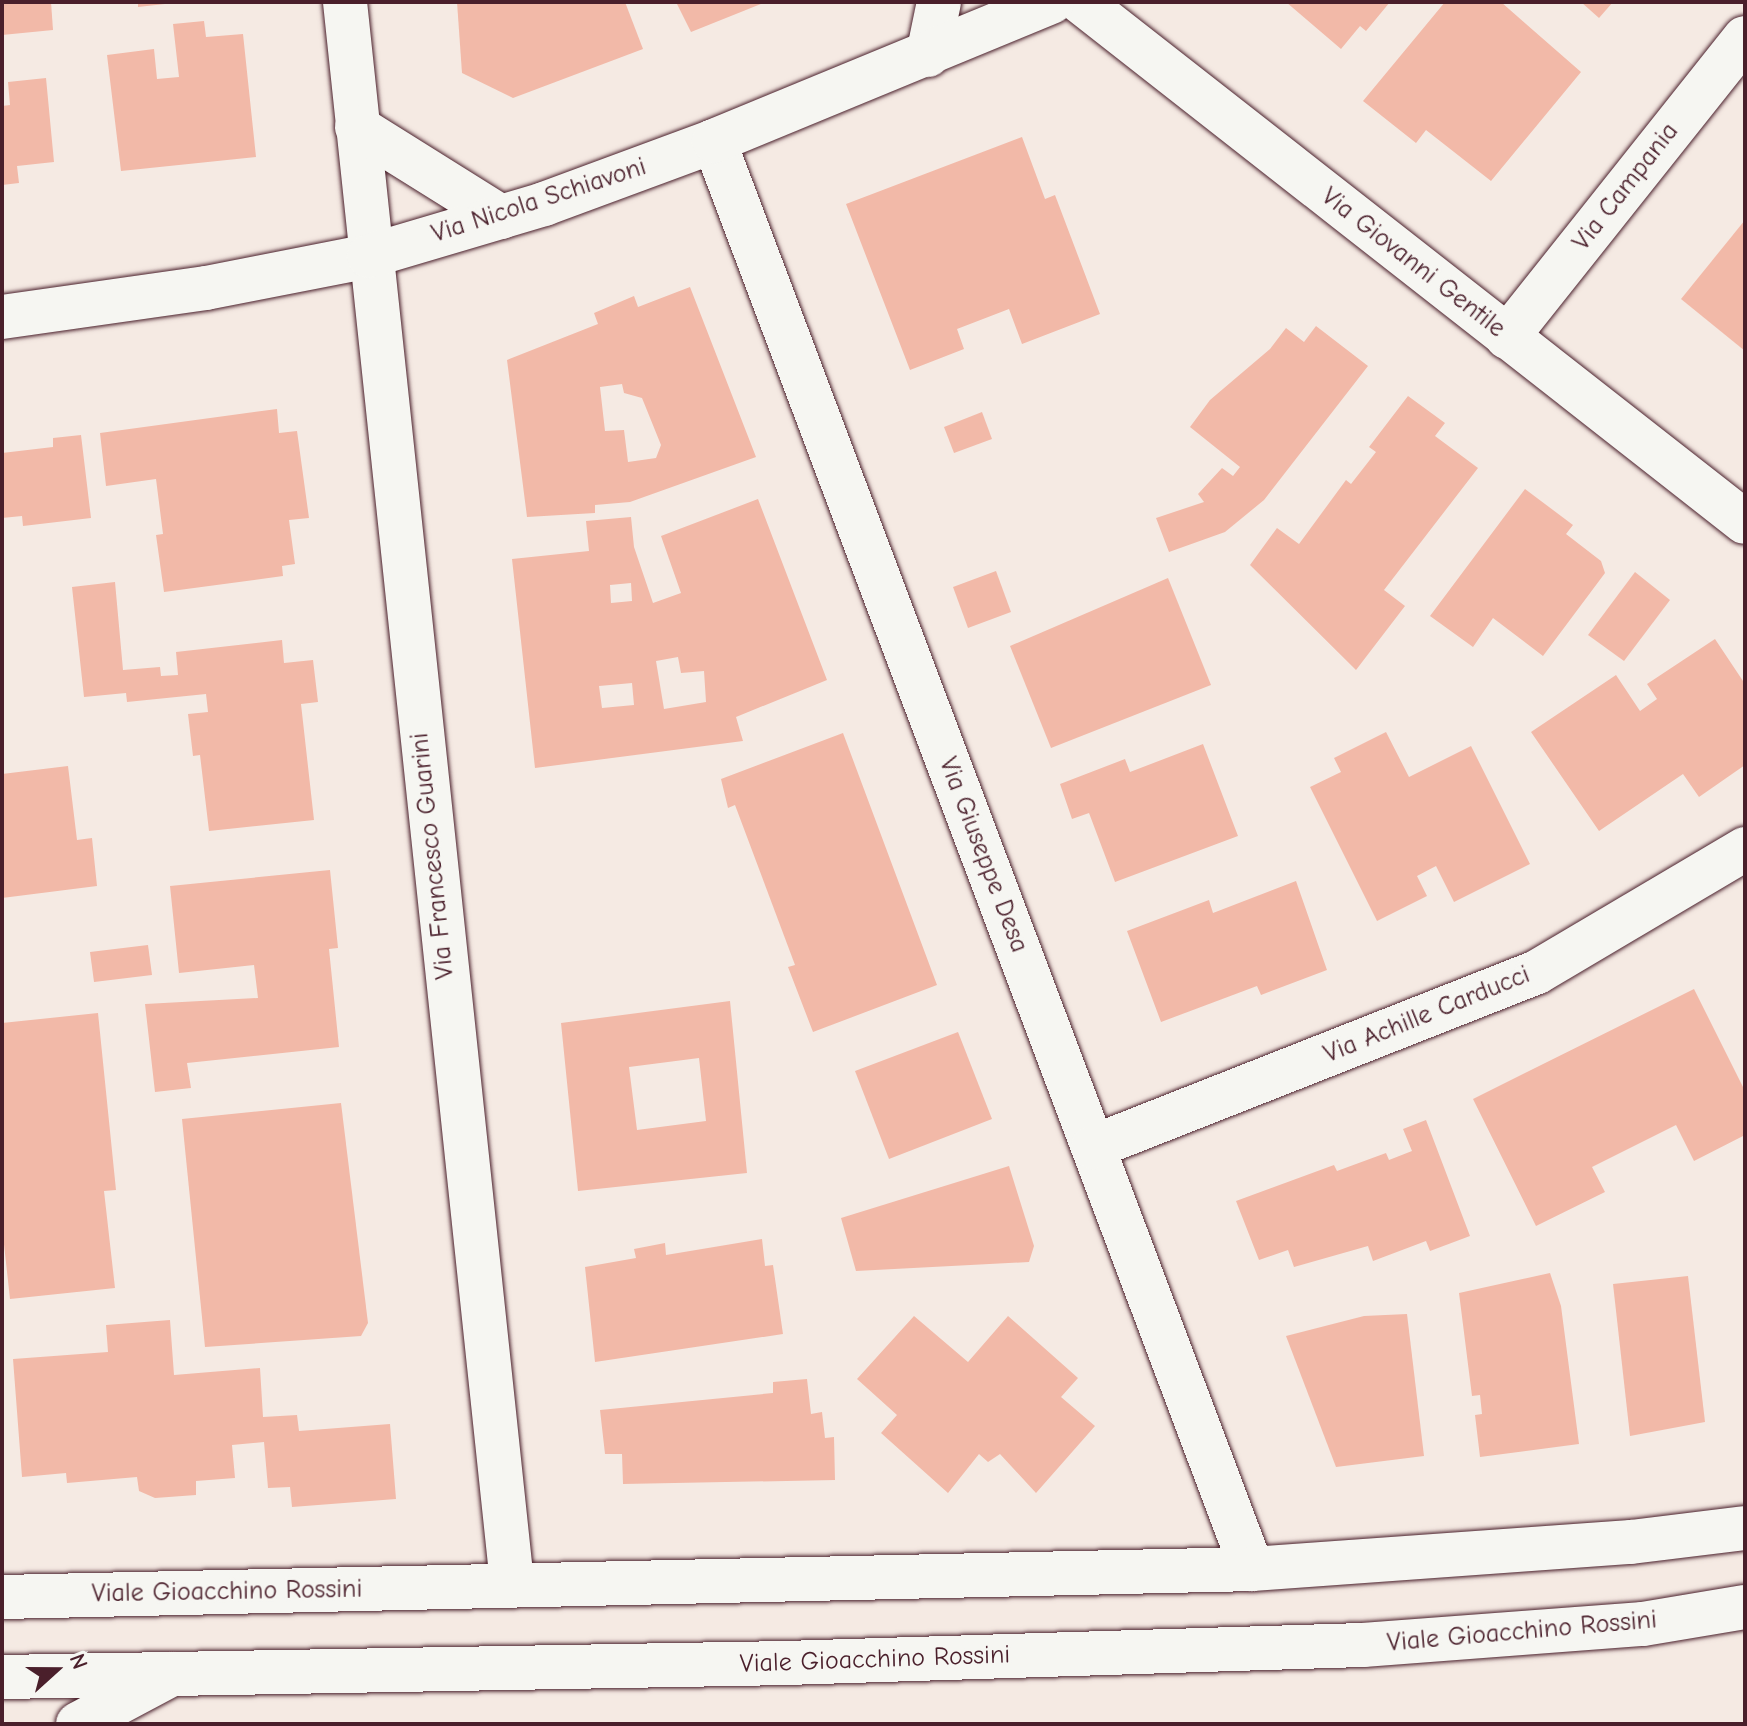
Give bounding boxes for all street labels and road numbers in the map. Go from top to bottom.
street label: Via Campania [1566,117,1686,257]
street label: Via Nicola Schiavoni [428,152,650,250]
street label: Via Giovanni Gentile [1315,181,1511,345]
street label: Via Francesco Guarini [405,731,461,981]
street label: Via Giuseppe Desa [931,753,1035,957]
street label: Via Achille Carducci [1319,959,1535,1071]
street label: Viale Gioacchino Rossini [91,1574,363,1610]
street label: Viale Gioacchino Rossini [1386,1605,1658,1659]
street label: Viale Gioacchino Rossini [739,1640,1011,1680]

